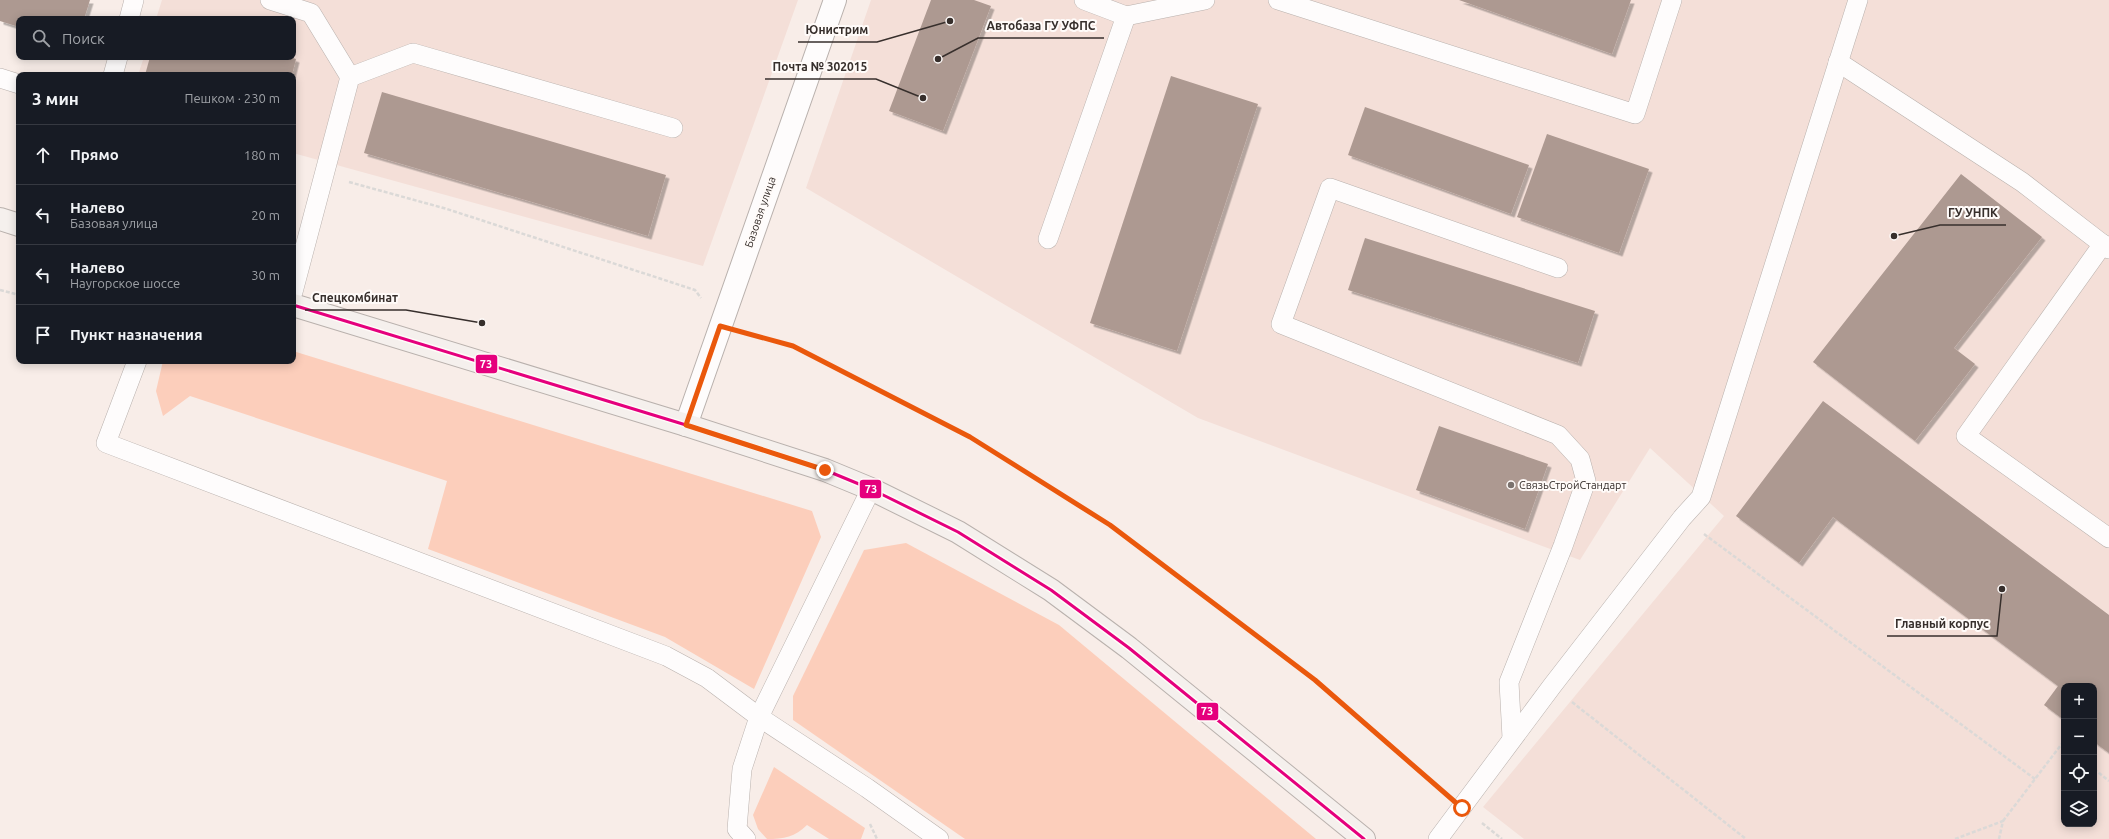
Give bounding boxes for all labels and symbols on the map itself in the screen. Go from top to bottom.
callout: Автобаза ГУ УФПС [978,14,1104,38]
callout: Юнистрим [798,18,877,42]
text: Автобаза ГУ УФПС [986,19,1096,32]
text: Юнистрим [806,23,868,36]
callout: Почта № 302015 [765,55,876,79]
text: Почта № 302015 [773,60,868,73]
street label: Базовая улица [742,175,778,249]
callout: ГУ УНПК [1940,201,2006,225]
text: ГУ УНПК [1948,206,1998,219]
callout: Спецкомбинат [305,286,406,310]
text: Спецкомбинат [312,291,398,304]
line badge: 73 [475,354,498,374]
text: 73 [480,358,492,370]
route end [816,461,834,479]
line badge: 73 [859,479,882,499]
place label: СвязьСтройСтандарт [1519,479,1627,491]
marker: СвязьСтройСтандарт [1506,480,1516,490]
text: 73 [865,483,877,495]
callout: Главный корпус [1887,612,1997,636]
text: Главный корпус [1895,617,1989,630]
line badge: 73 [1196,702,1219,721]
text: 73 [1201,705,1213,717]
route start [1453,799,1471,817]

